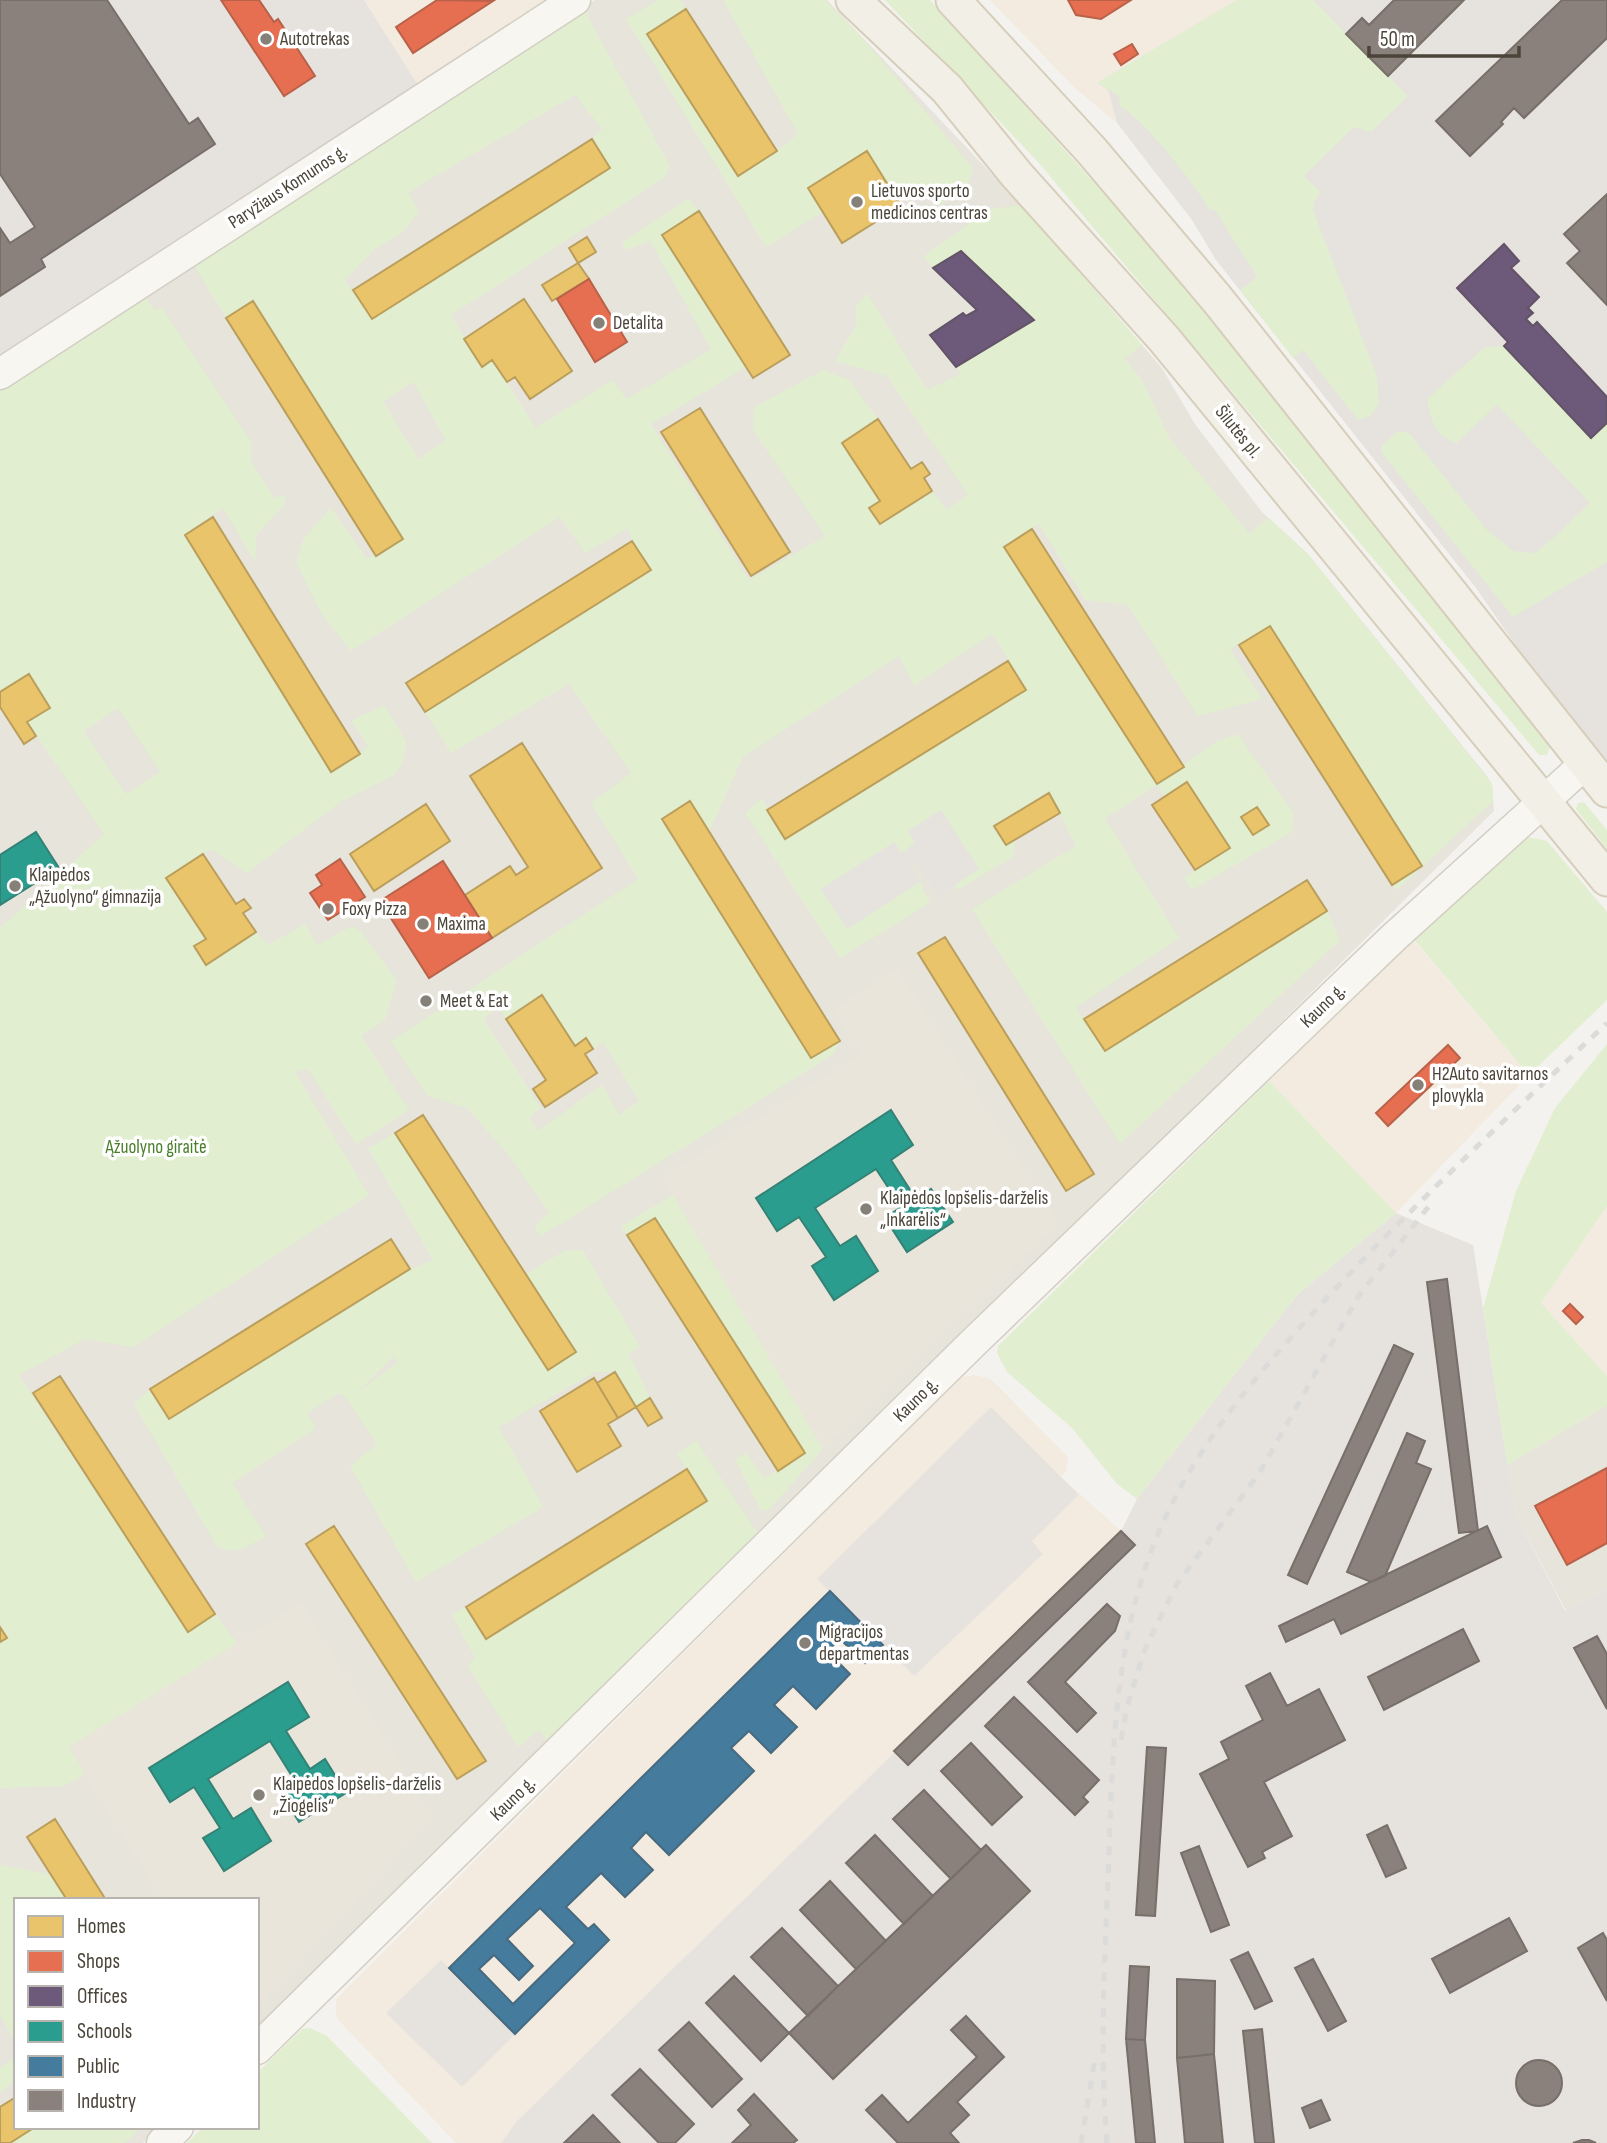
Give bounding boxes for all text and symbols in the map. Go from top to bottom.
scale bar [1369,14,1520,58]
text: 50 m [1380,27,1415,52]
place label: Autotrekas [279,28,350,51]
marker: Autotrekas [258,31,274,47]
street label: Paryžiaus Komunos g. [224,140,352,234]
place label: Lietuvos sporto medicinos centras [871,180,988,225]
marker: Lietuvos sporto medicinos centras [849,194,865,210]
place label: Detalita [613,312,663,335]
marker: Detalita [591,315,607,331]
street label: Šilutės pl. [1210,401,1266,463]
place label: Klaipėdos „Ąžuolyno“ gimnazija [29,864,161,909]
marker: Klaipėdos „Ąžuolyno“ gimnazija [7,878,23,894]
place label: Foxy Pizza [342,898,407,921]
marker: Foxy Pizza [320,901,336,917]
place label: Maxima [437,913,486,936]
marker: Maxima [415,916,431,932]
street label: Kauno g. [1296,979,1350,1033]
place label: Meet & Eat [440,990,509,1013]
marker: Meet & Eat [418,993,434,1009]
place label: H2Auto savitarnos plovykla [1432,1063,1548,1108]
marker: H2Auto savitarnos plovykla [1410,1077,1426,1093]
park label: Ąžuolyno giraitė [104,1136,207,1159]
place label: Klaipėdos lopšelis-darželis „Inkarėlis“ [880,1187,1049,1232]
marker: Klaipėdos lopšelis-darželis „Inkarėlis“ [858,1201,874,1217]
street label: Kauno g. [889,1373,943,1427]
place label: Migracijos departmentas [819,1621,909,1666]
marker: Migracijos departmentas [797,1635,813,1651]
street label: Kauno g. [486,1772,540,1826]
place label: Klaipėdos lopšelis-darželis „Žiogelis“ [273,1773,442,1818]
marker: Klaipėdos lopšelis-darželis „Žiogelis“ [251,1787,267,1803]
legend [14,1898,259,2129]
text: Homes [77,1914,126,1939]
text: Shops [77,1949,120,1974]
text: Offices [77,1984,128,2009]
text: Schools [77,2019,132,2044]
text: Public [77,2054,120,2079]
text: Industry [77,2089,136,2114]

